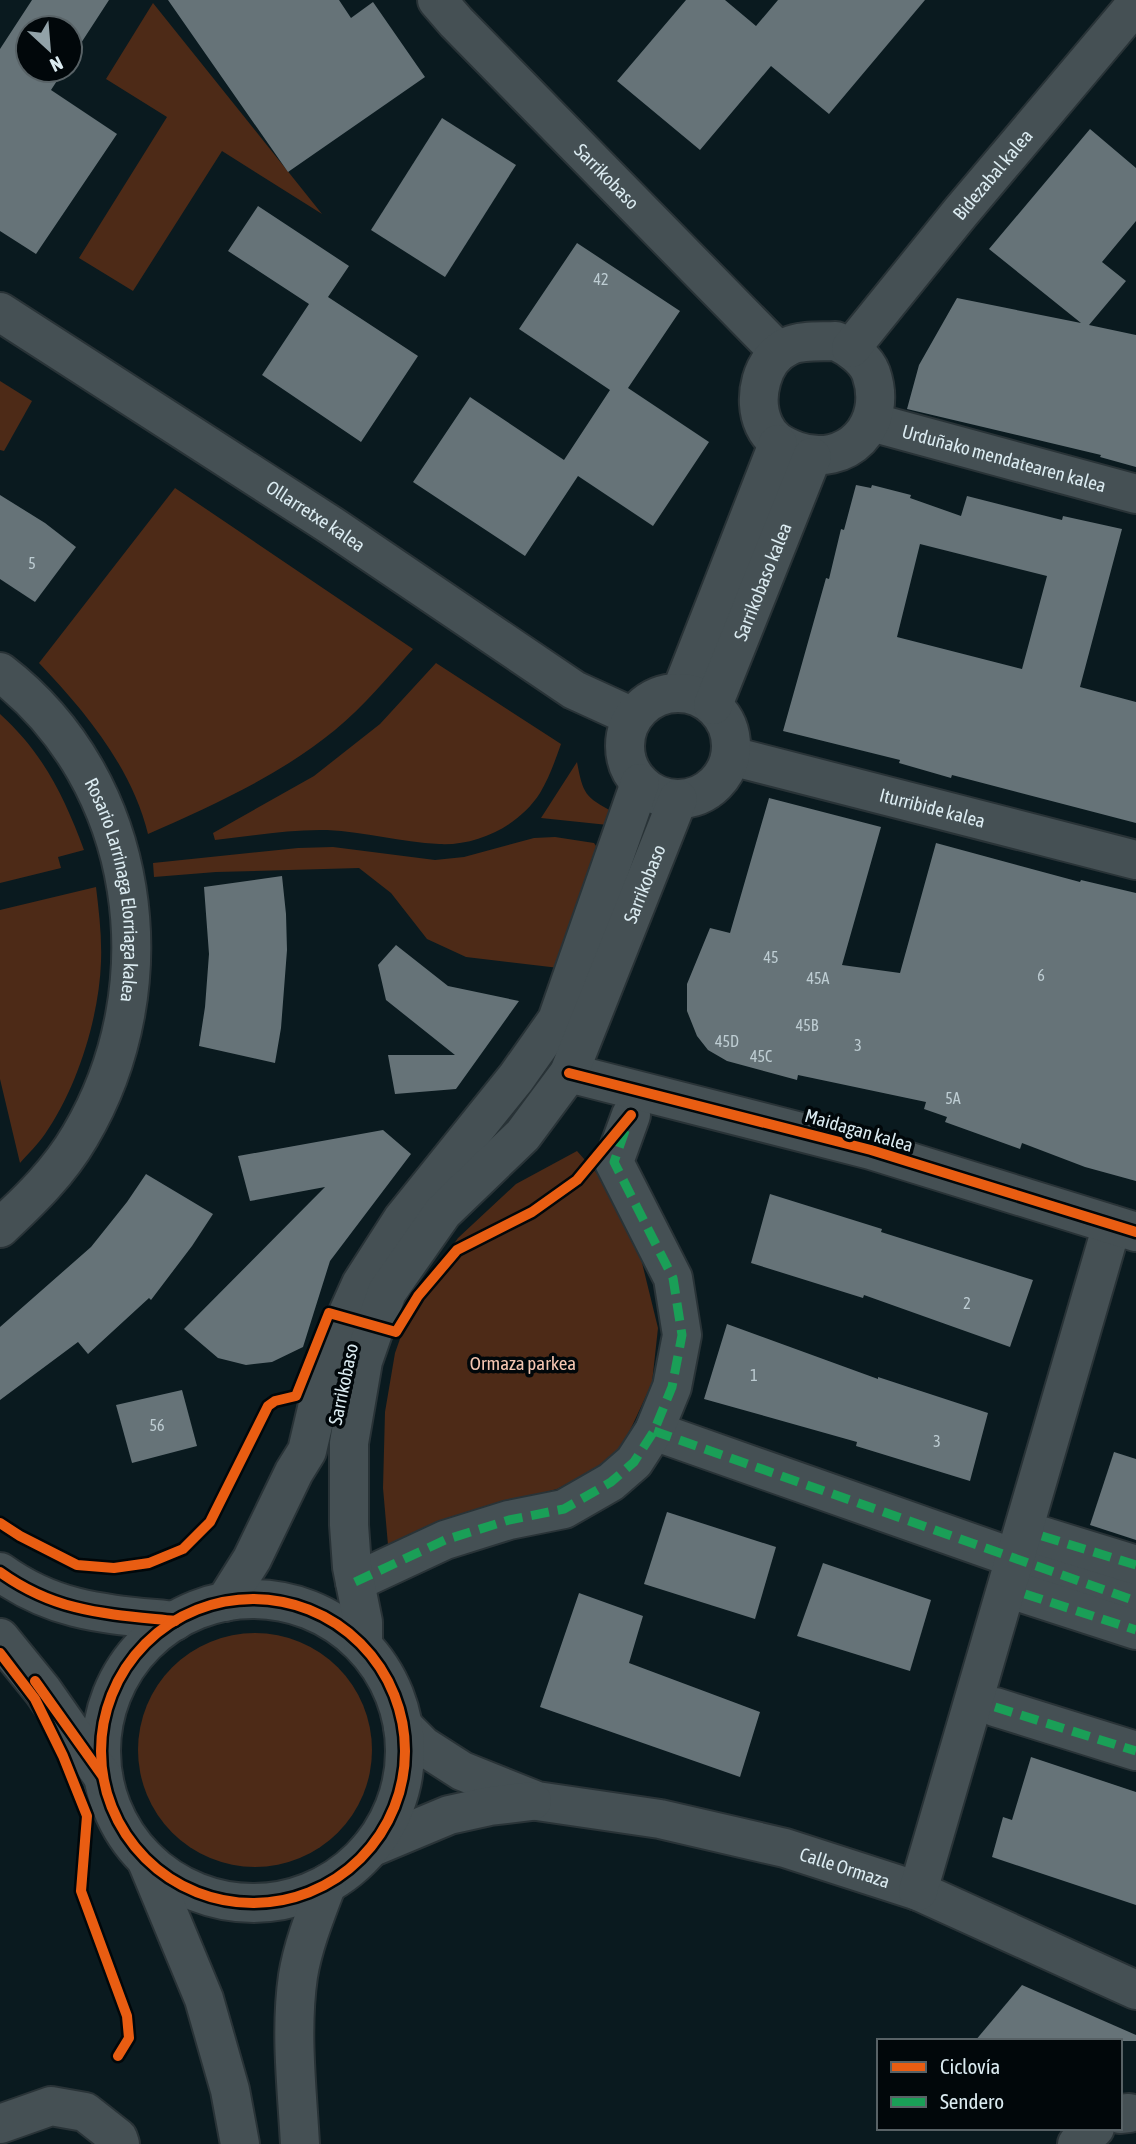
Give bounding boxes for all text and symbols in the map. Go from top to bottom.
north arrow [14,14,84,84]
text: N [47,52,66,77]
street label: Bidezabal kalea [948,125,1037,224]
street label: Sarrikobaso [570,139,644,214]
house number: 42 [593,270,609,288]
street label: Urduñako mendatearen kalea [900,420,1109,496]
street label: Ollarretxe kalea [262,476,370,556]
street label: Sarrikobaso kalea [729,519,796,644]
house number: 5 [28,554,36,572]
street label: Rosario Larrinaga Elorriaga kalea [81,774,142,1004]
street label: Iturribide kalea [877,784,988,832]
street label: Sarrikobaso [619,841,670,926]
house number: 45 [763,948,779,966]
house number: 6 [1037,966,1045,984]
house number: 45A [807,969,830,987]
house number: 45B [796,1016,819,1034]
house number: 45D [715,1032,739,1050]
house number: 3 [854,1036,862,1054]
house number: 45C [750,1047,772,1065]
house number: 5A [945,1089,961,1107]
street label: Maidagan kalea [802,1104,916,1156]
house number: 2 [963,1294,971,1312]
street label: Sarrikobaso [324,1341,362,1427]
park label: Ormaza parkea [470,1352,576,1374]
house number: 1 [750,1366,758,1384]
house number: 56 [149,1416,165,1434]
house number: 3 [933,1432,941,1450]
street label: Calle Ormaza [797,1843,893,1892]
legend [877,2039,1122,2130]
text: Ciclovía [940,2054,1000,2078]
text: Sendero [940,2089,1004,2113]

